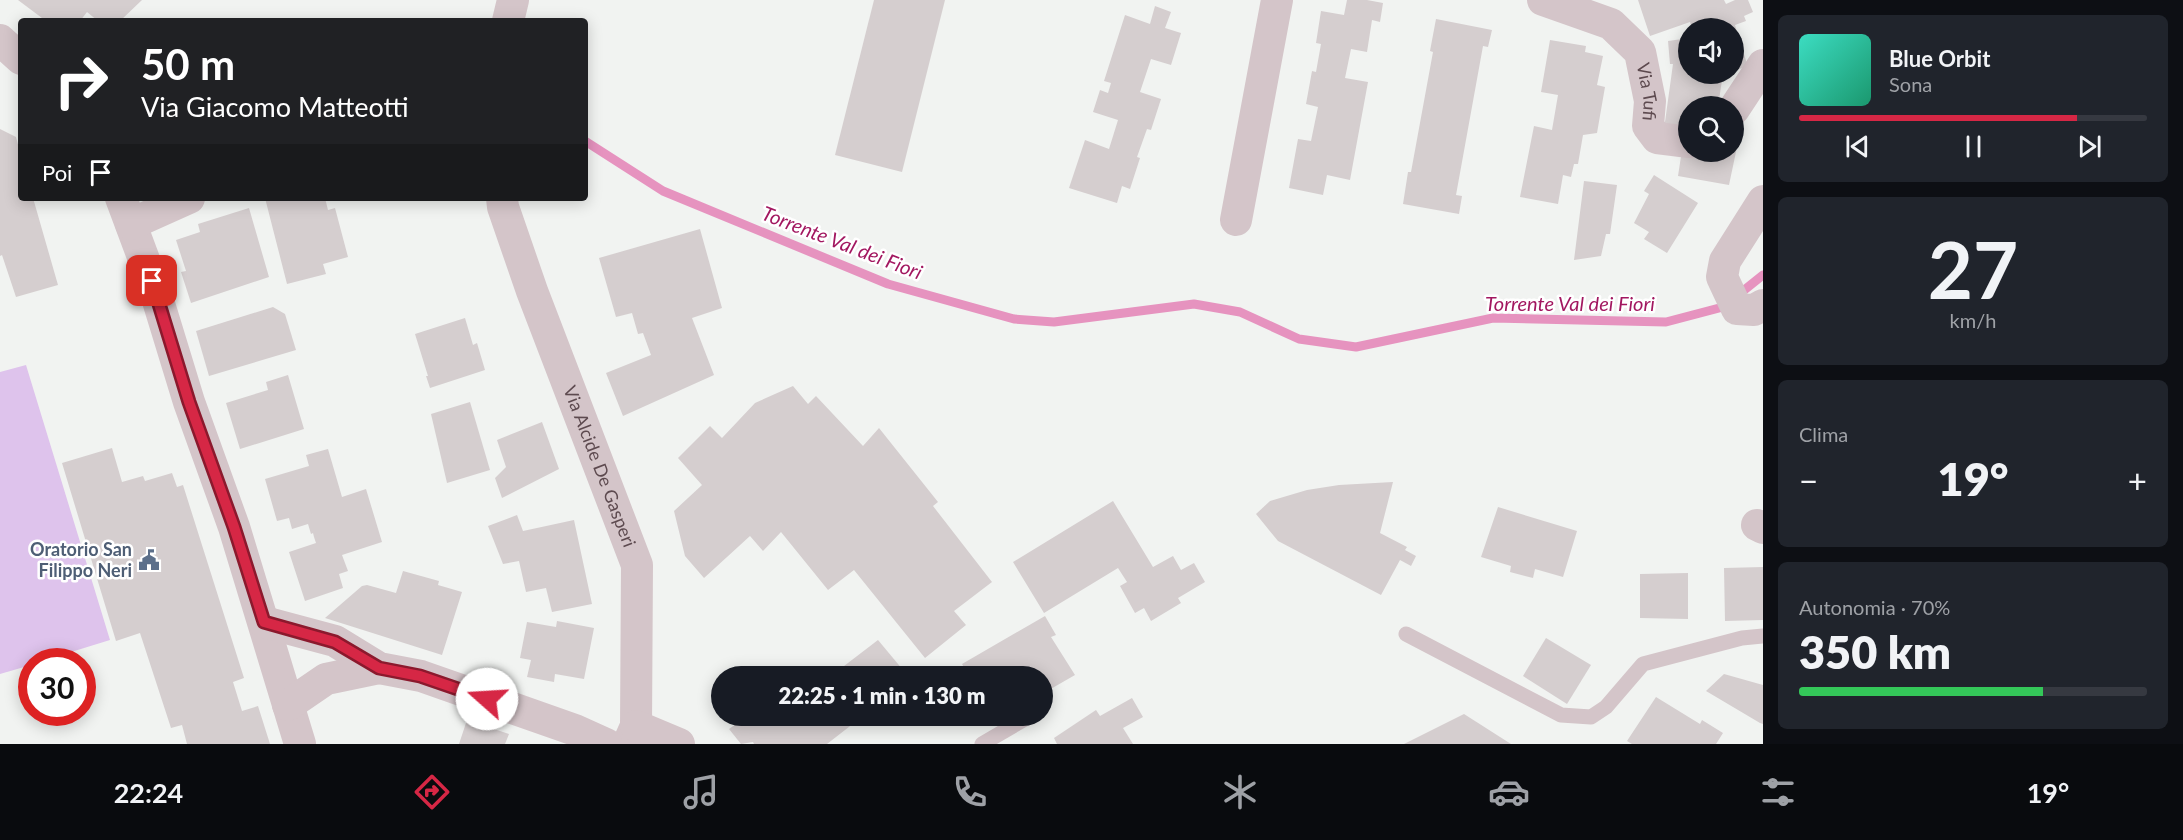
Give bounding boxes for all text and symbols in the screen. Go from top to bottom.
map controls [1678,18,1744,162]
button: sound [1678,18,1744,84]
text: 50 m [141,39,235,89]
icon: right [42,42,120,120]
text: Blue Orbit [1889,45,1990,72]
street label: Via Tufi [1632,61,1662,122]
text: Sona [1889,72,1932,96]
text: Via Giacomo Matteotti [141,90,409,123]
button: search [1678,96,1744,162]
icon: previous [1841,130,1874,163]
icon: pause [1957,130,1990,163]
icon: next [2073,130,2106,163]
icon: arrive [84,156,117,189]
text: Poi [42,159,72,186]
water label: Torrente Val dei Fiori [759,200,926,284]
text: 27 [1928,222,2018,316]
pin [126,255,177,306]
icon: arrive [135,264,168,297]
water label: Torrente Val dei Fiori [1485,291,1655,315]
text: km/h [1950,308,1996,332]
street label: Via Alcide De Gasperi [559,382,641,550]
text: Clima [1799,422,1848,446]
text: 19° [1938,452,2008,506]
text: − [1799,460,1818,500]
text: + [2128,460,2147,500]
place label: Oratorio San Filippo Neri [30,538,132,581]
public building icon: Oratorio San Filippo Neri [137,548,161,572]
text: Autonomia · 70% [1799,595,1950,619]
text: 350 km [1799,625,1951,679]
speed limit sign: 30 [18,648,96,726]
position arrow [455,667,519,731]
text: 22:25 · 1 min · 130 m [779,682,985,709]
icon: directions [411,771,453,813]
icon: music [680,771,722,813]
icon: phone [949,771,991,813]
icon: climate [1219,771,1261,813]
icon: car [1488,771,1530,813]
icon: filters [1757,771,1799,813]
text: 22:24 [114,776,183,809]
text: 19° [2027,776,2069,809]

